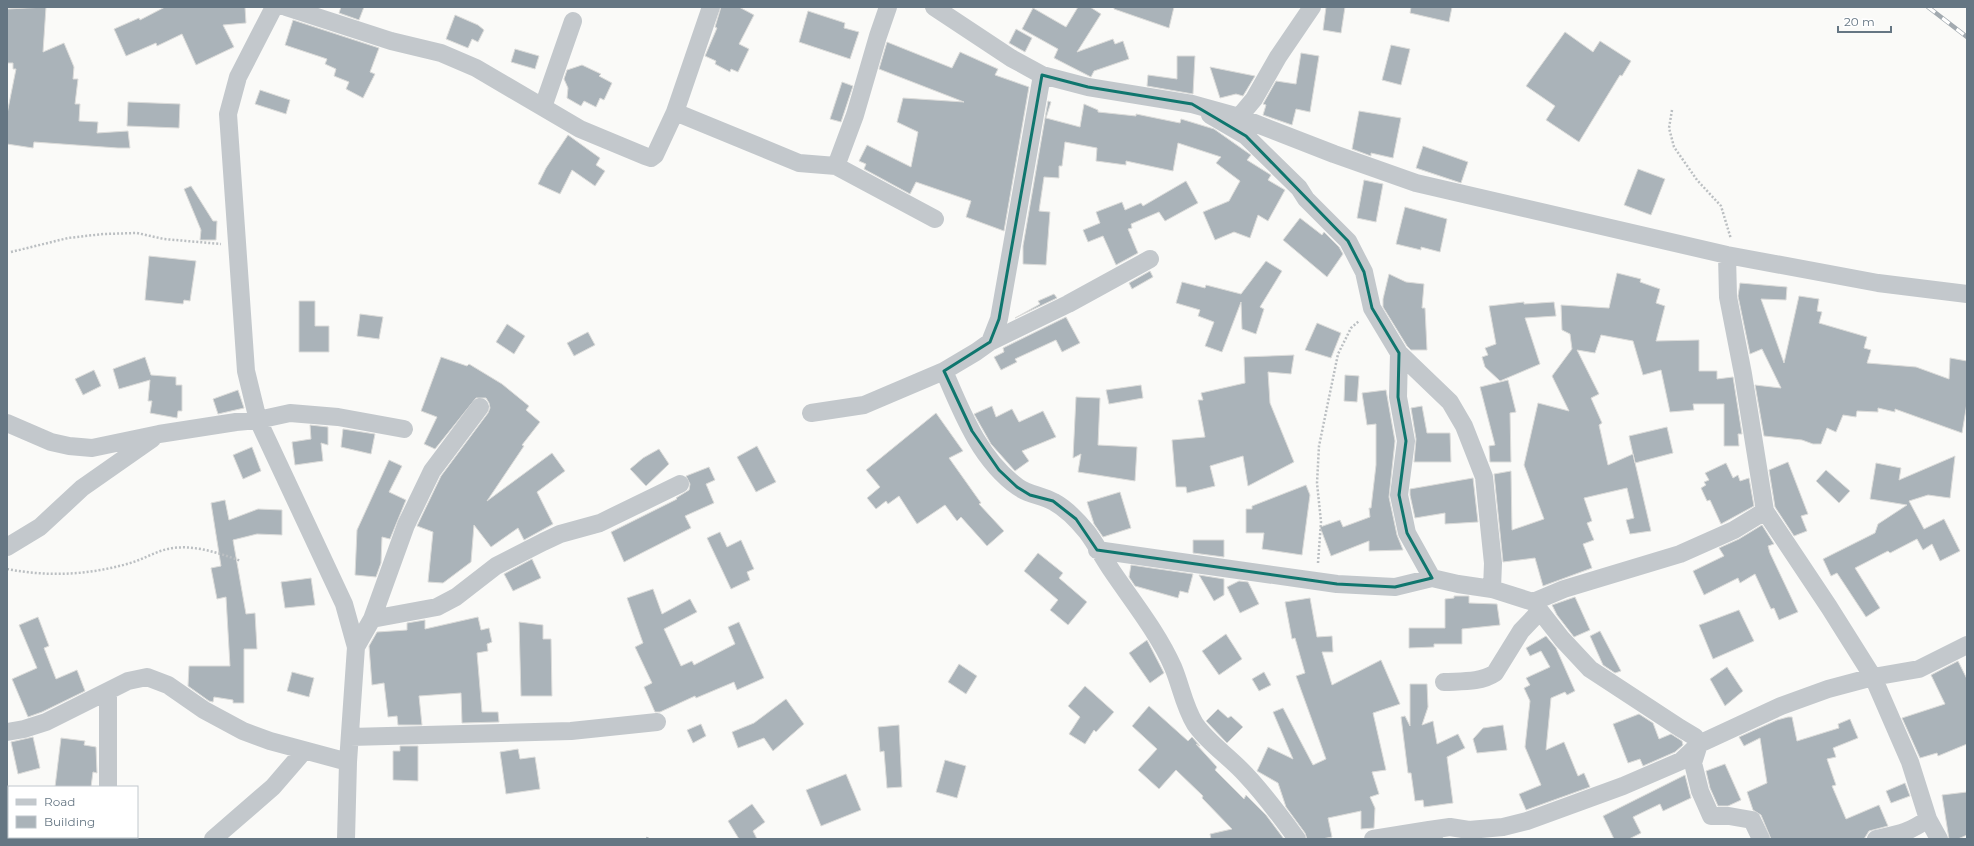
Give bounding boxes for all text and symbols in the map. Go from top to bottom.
scale bar [1838,8,1891,34]
text: 20 m [1844,14,1875,29]
legend [8,786,138,838]
text: Road [44,794,75,809]
text: Building [44,814,95,829]

